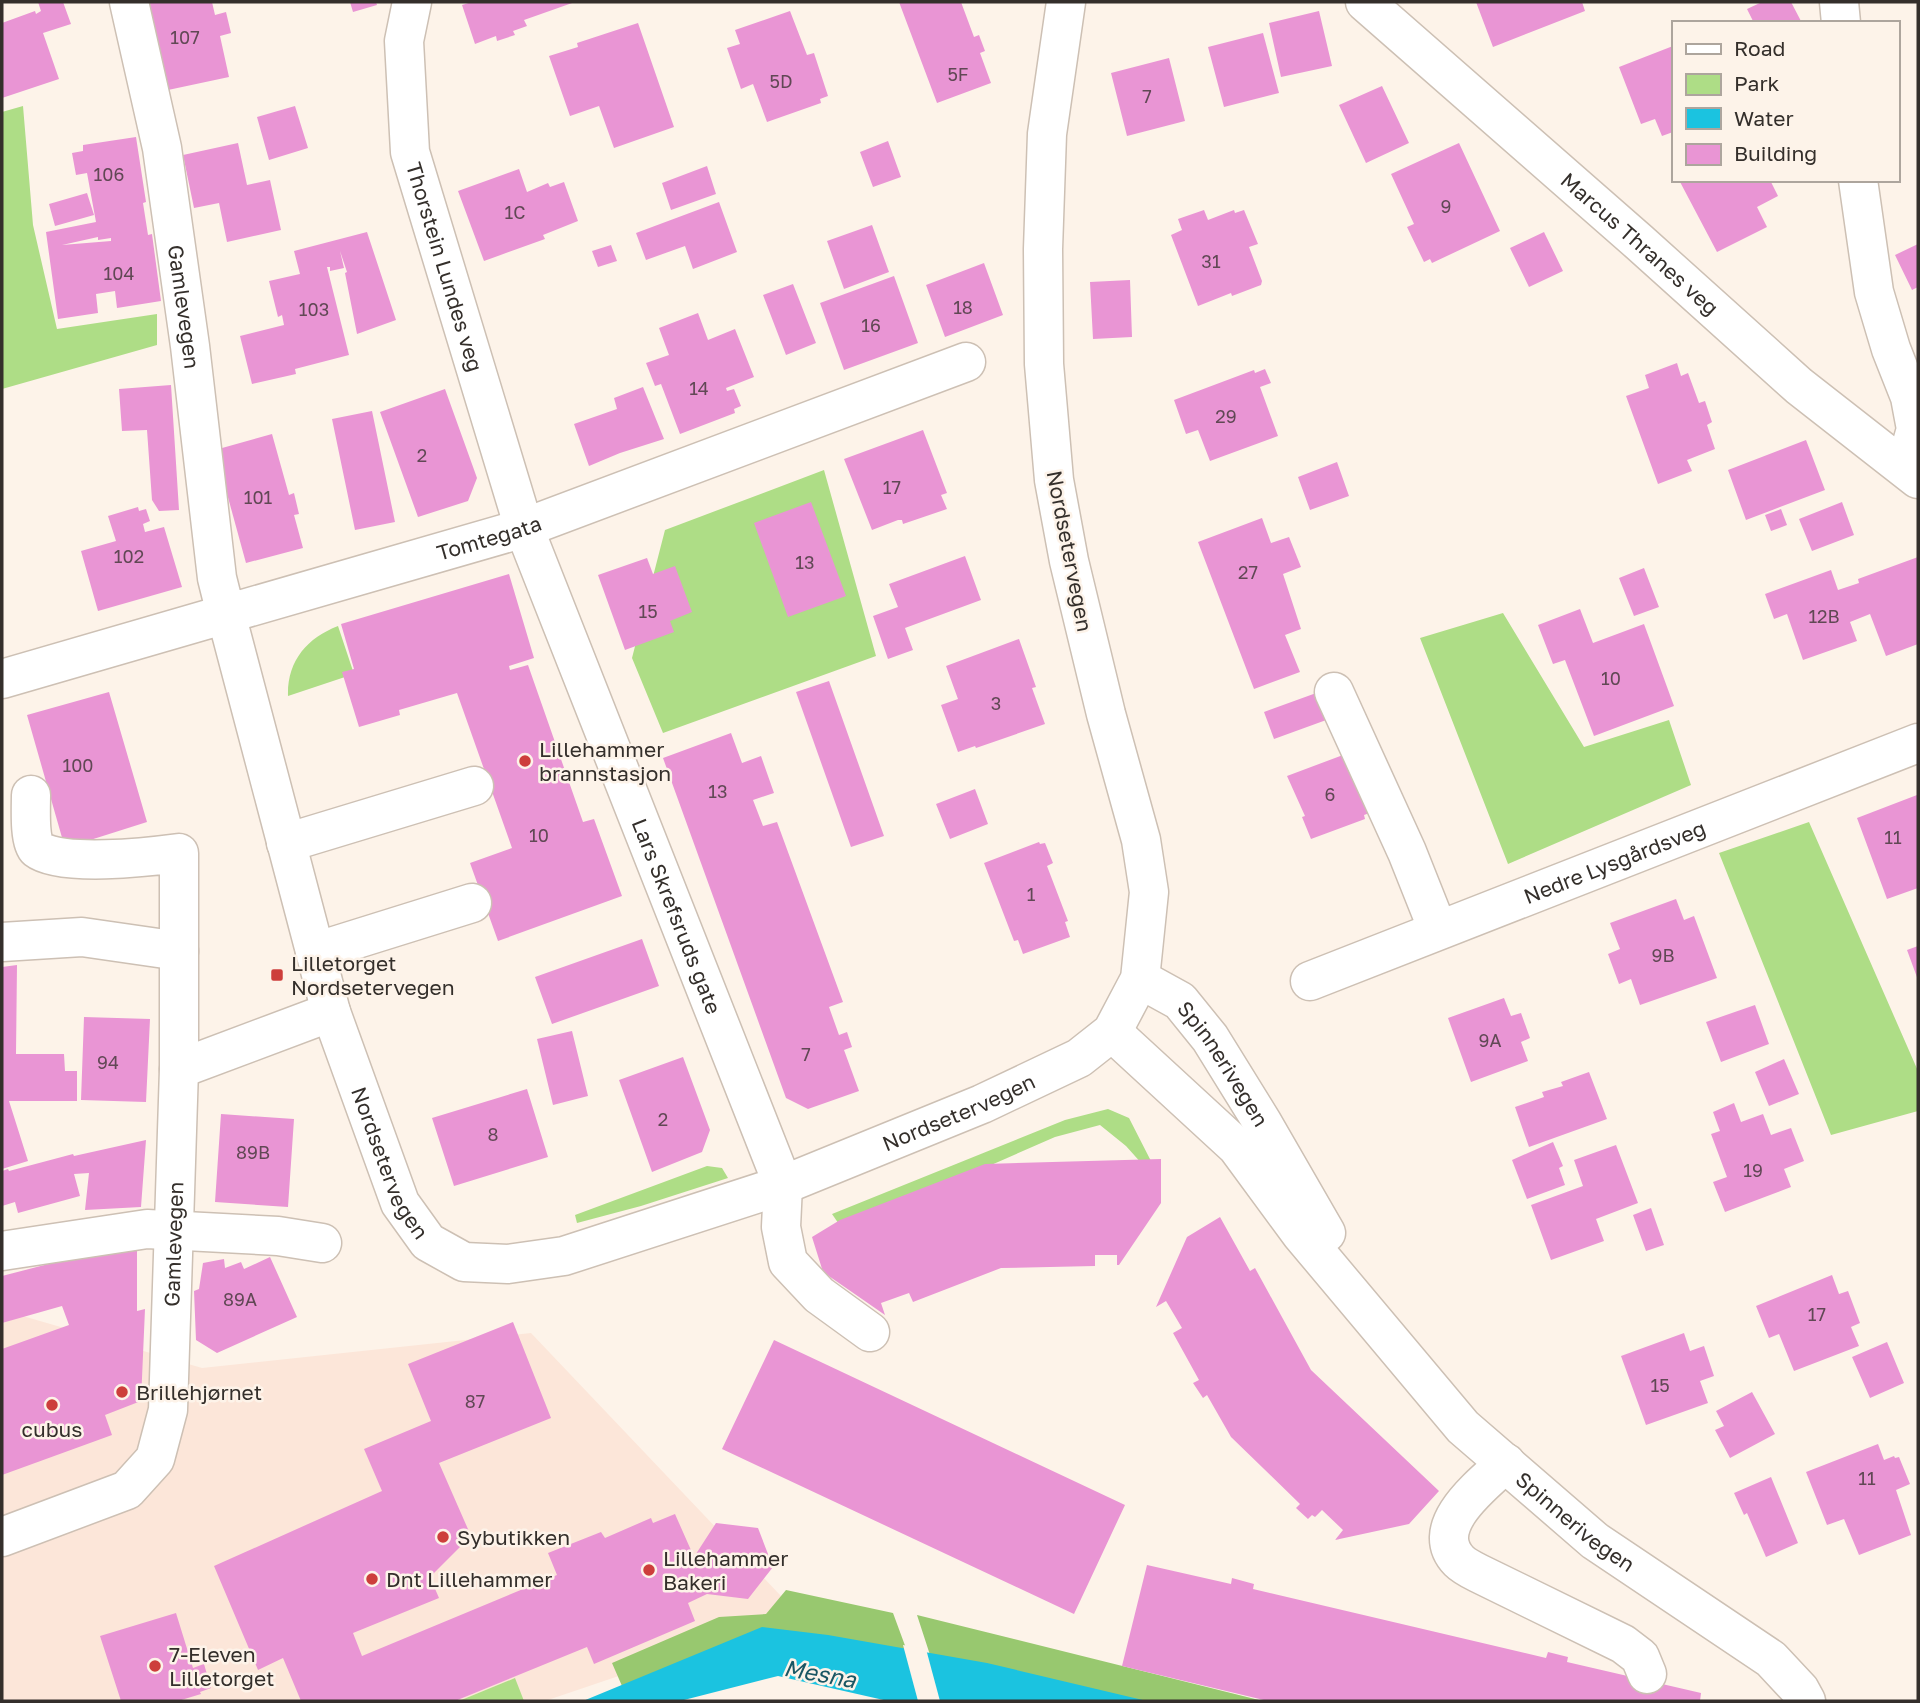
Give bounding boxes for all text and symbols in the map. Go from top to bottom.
legend [1672,21,1899,182]
house number: 107 [170,26,200,48]
text: Road [1734,35,1785,61]
house number: 5F [947,63,969,85]
house number: 5D [769,70,793,92]
text: Park [1734,70,1780,96]
house number: 7 [1142,85,1152,107]
text: Water [1734,105,1794,131]
text: Building [1734,140,1817,166]
street label: Thorstein Lundes veg [401,159,489,375]
house number: 106 [94,163,124,185]
street label: Marcus Thranes veg [1556,167,1724,320]
house number: 9 [1441,195,1451,217]
house number: 1C [505,201,525,223]
street label: Gamlevegen [163,243,206,370]
house number: 31 [1201,250,1221,272]
house number: 104 [104,262,134,284]
house number: 18 [953,296,973,318]
house number: 103 [299,298,329,320]
house number: 16 [861,314,881,336]
house number: 14 [689,377,709,399]
house number: 29 [1215,405,1237,427]
house number: 2 [417,444,427,466]
street label: Nordsetervegen [1042,468,1098,634]
house number: 17 [883,476,901,498]
house number: 101 [244,486,273,508]
street label: Tomtegata [434,510,545,566]
house number: 102 [114,545,144,567]
house number: 13 [795,551,815,573]
house number: 27 [1238,561,1258,583]
house number: 15 [638,600,658,622]
house number: 12B [1808,605,1840,627]
house number: 10 [1601,667,1621,689]
house number: 3 [991,692,1001,714]
place label: Lillehammer brannstasjon [539,736,671,786]
marker: Lillehammer brannstasjon [517,753,533,769]
house number: 100 [62,754,94,776]
house number: 13 [708,780,728,802]
house number: 6 [1325,783,1335,805]
street label: Lars Skrefsruds gate [627,814,727,1018]
street label: Nedre Lysgårdsveg [1520,815,1709,909]
house number: 10 [529,824,549,846]
house number: 11 [1884,826,1902,848]
house number: 1 [1027,883,1036,905]
house number: 9B [1652,944,1674,966]
place label: Lilletorget Nordsetervegen [291,950,455,1000]
marker: Lilletorget Nordsetervegen [269,967,285,983]
street label: Spinnerivegen [1172,996,1274,1131]
house number: 9A [1479,1029,1501,1051]
house number: 7 [801,1043,811,1065]
house number: 94 [97,1051,119,1073]
street label: Nordsetervegen [878,1068,1039,1156]
street label: Nordsetervegen [346,1083,434,1244]
house number: 2 [658,1108,668,1130]
house number: 8 [488,1123,498,1145]
house number: 89B [236,1141,270,1163]
house number: 19 [1743,1159,1763,1181]
street label: Gamlevegen [158,1181,188,1307]
house number: 89A [223,1288,257,1310]
house number: 17 [1808,1303,1826,1325]
house number: 15 [1650,1374,1670,1396]
place label: Brillehjørnet [136,1379,262,1405]
marker: Brillehjørnet [114,1384,130,1400]
house number: 87 [465,1390,485,1412]
marker: cubus [44,1397,60,1413]
place label: cubus [22,1416,82,1442]
street label: Spinnerivegen [1511,1466,1640,1577]
house number: 11 [1858,1467,1876,1489]
place label: Sybutikken [457,1524,570,1550]
marker: Sybutikken [435,1529,451,1545]
place label: Lillehammer Bakeri [663,1545,788,1595]
marker: Lillehammer Bakeri [641,1562,657,1578]
place label: Dnt Lillehammer [386,1566,552,1592]
marker: Dnt Lillehammer [364,1571,380,1587]
place label: 7-Eleven Lilletorget [169,1641,274,1691]
water label: Mesna [782,1653,859,1693]
marker: 7-Eleven Lilletorget [147,1658,163,1674]

